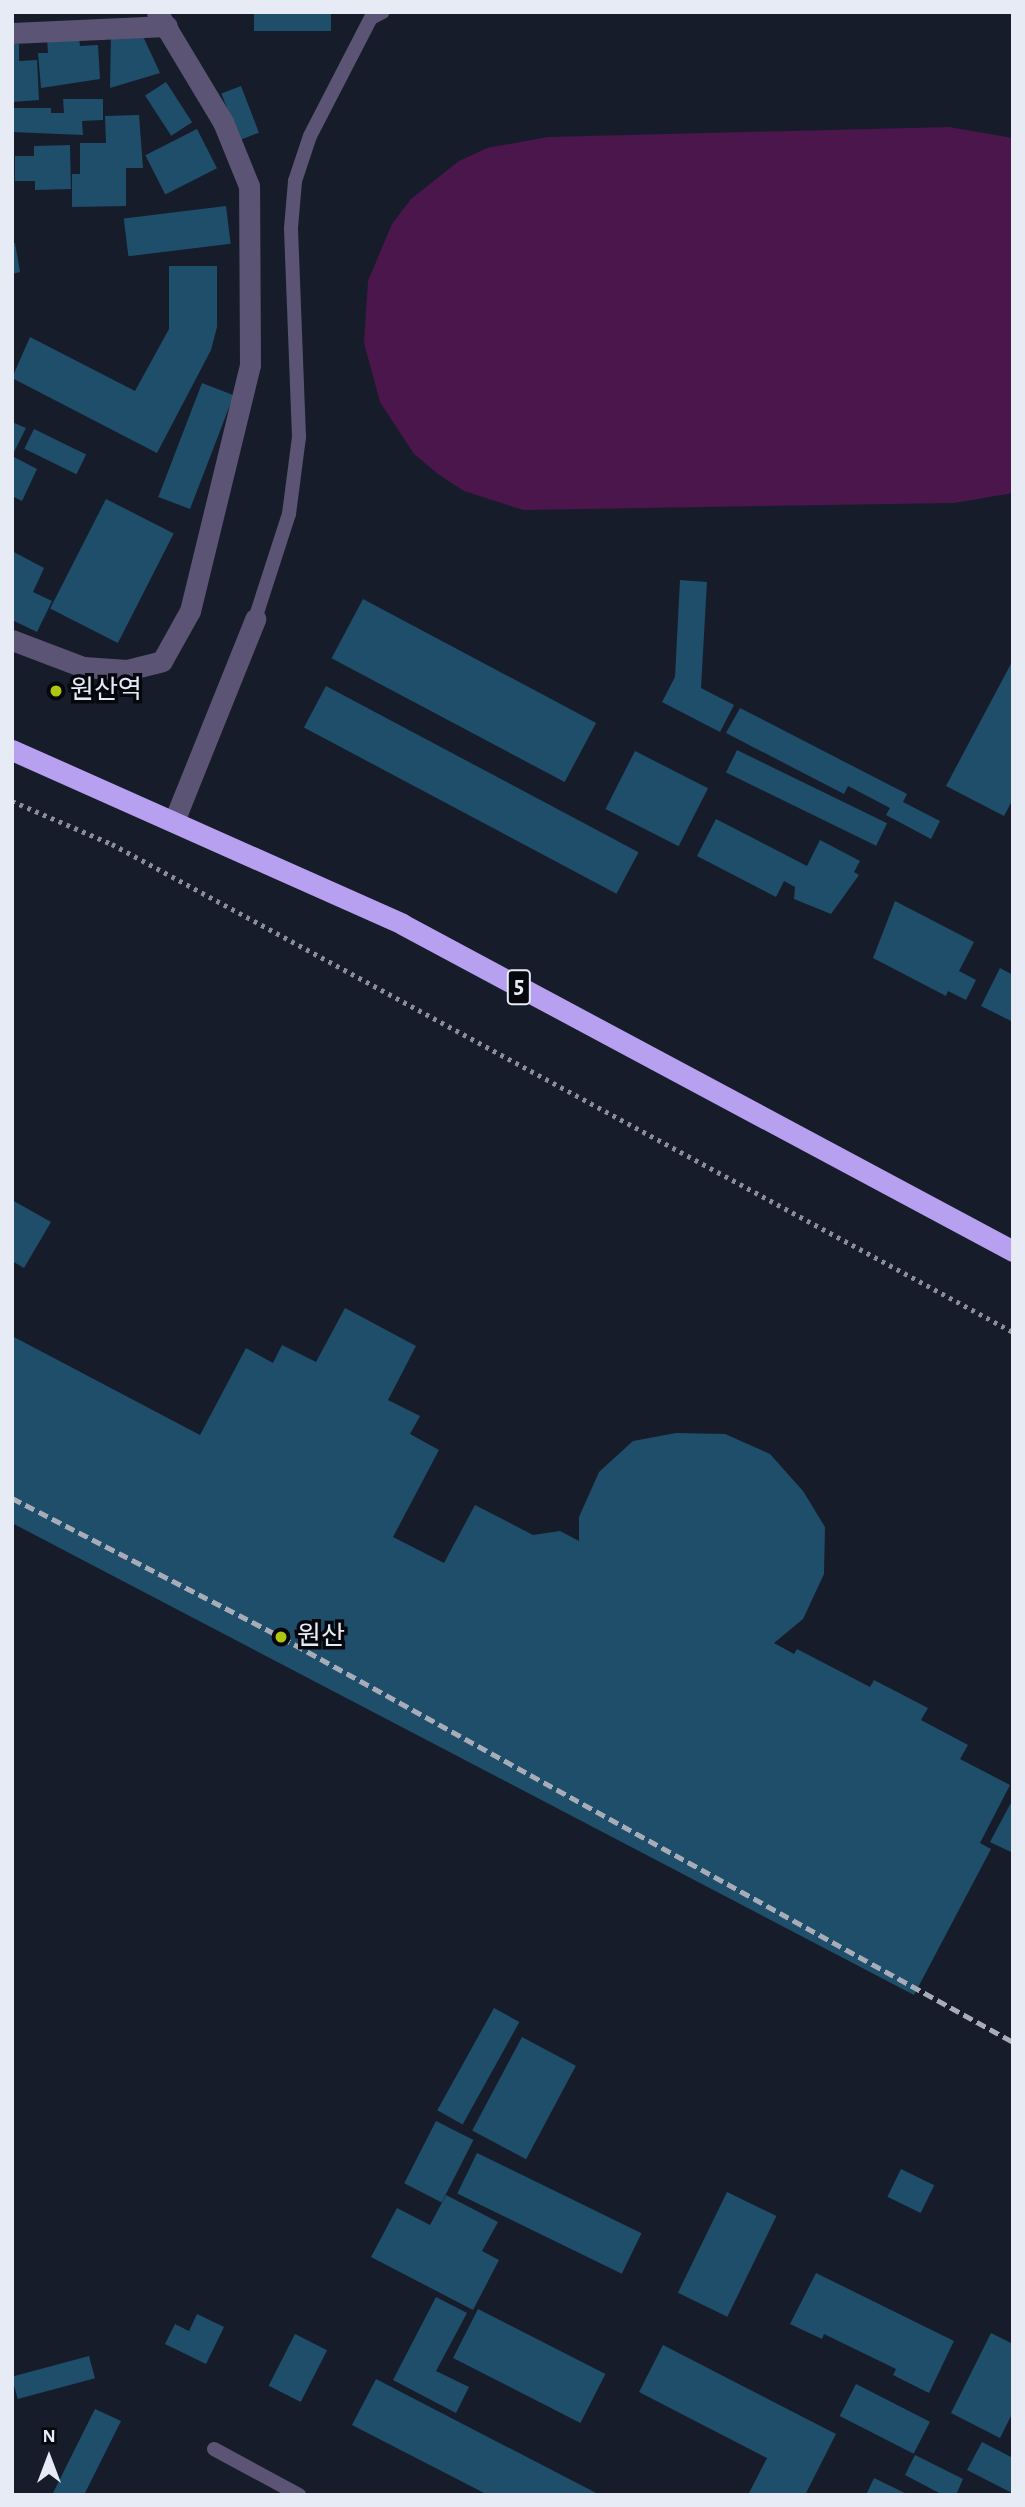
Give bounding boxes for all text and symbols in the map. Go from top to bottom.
place label: 원산역 [70,675,142,707]
marker: 원산역 [48,683,64,699]
road number: 5 [507,967,531,1007]
place label: 원산 [297,1621,345,1653]
marker: 원산 [271,1627,291,1647]
north arrow [14,2423,84,2493]
text: N [42,2427,56,2446]

